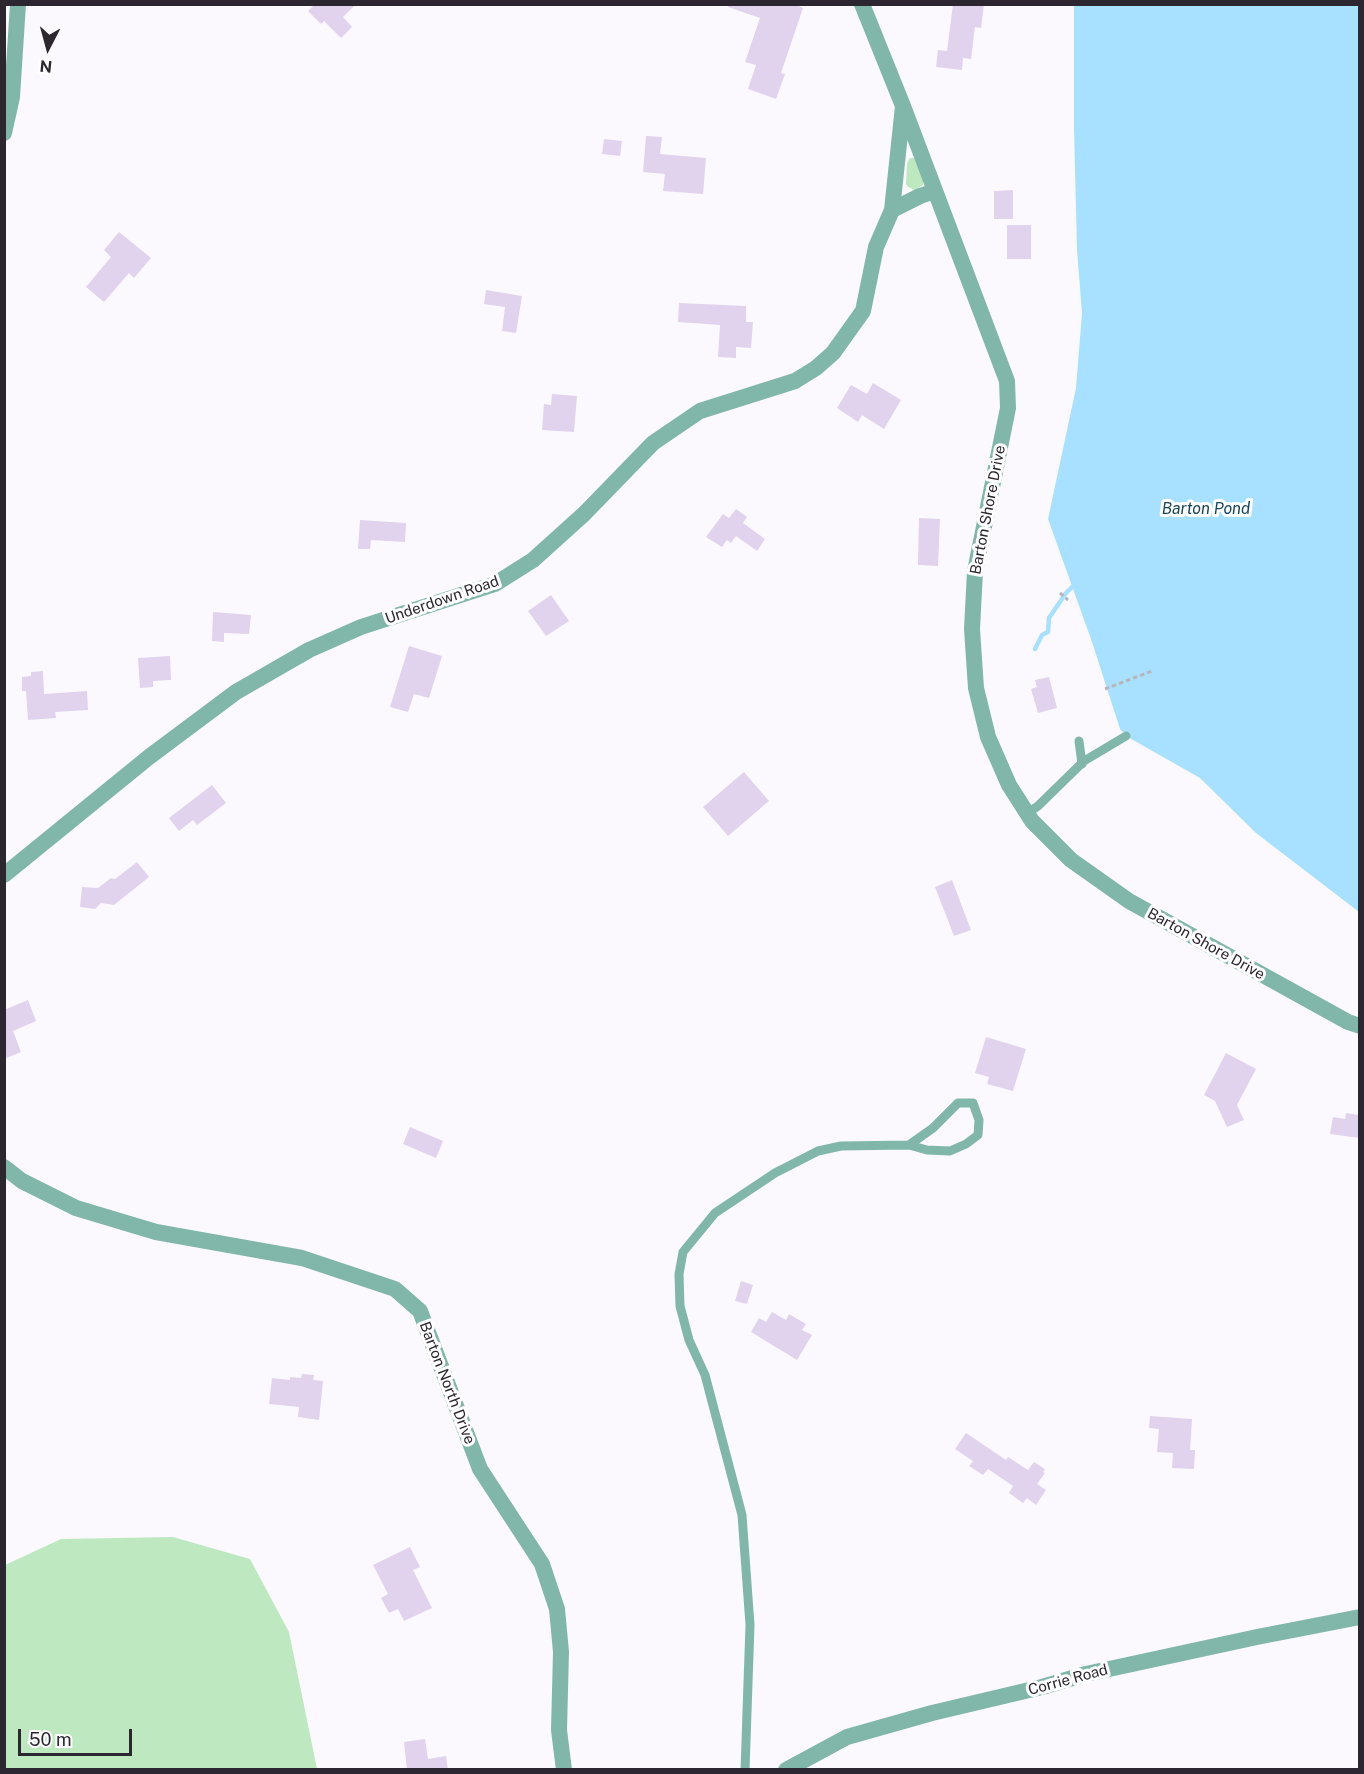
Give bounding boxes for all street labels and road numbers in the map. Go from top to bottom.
street label: Barton Shore Drive [967,444,1009,576]
street label: Underdown Road [383,572,501,628]
street label: Barton Shore Drive [1144,904,1268,984]
street label: Barton North Drive [415,1319,479,1447]
street label: Corrie Road [1026,1661,1110,1699]

